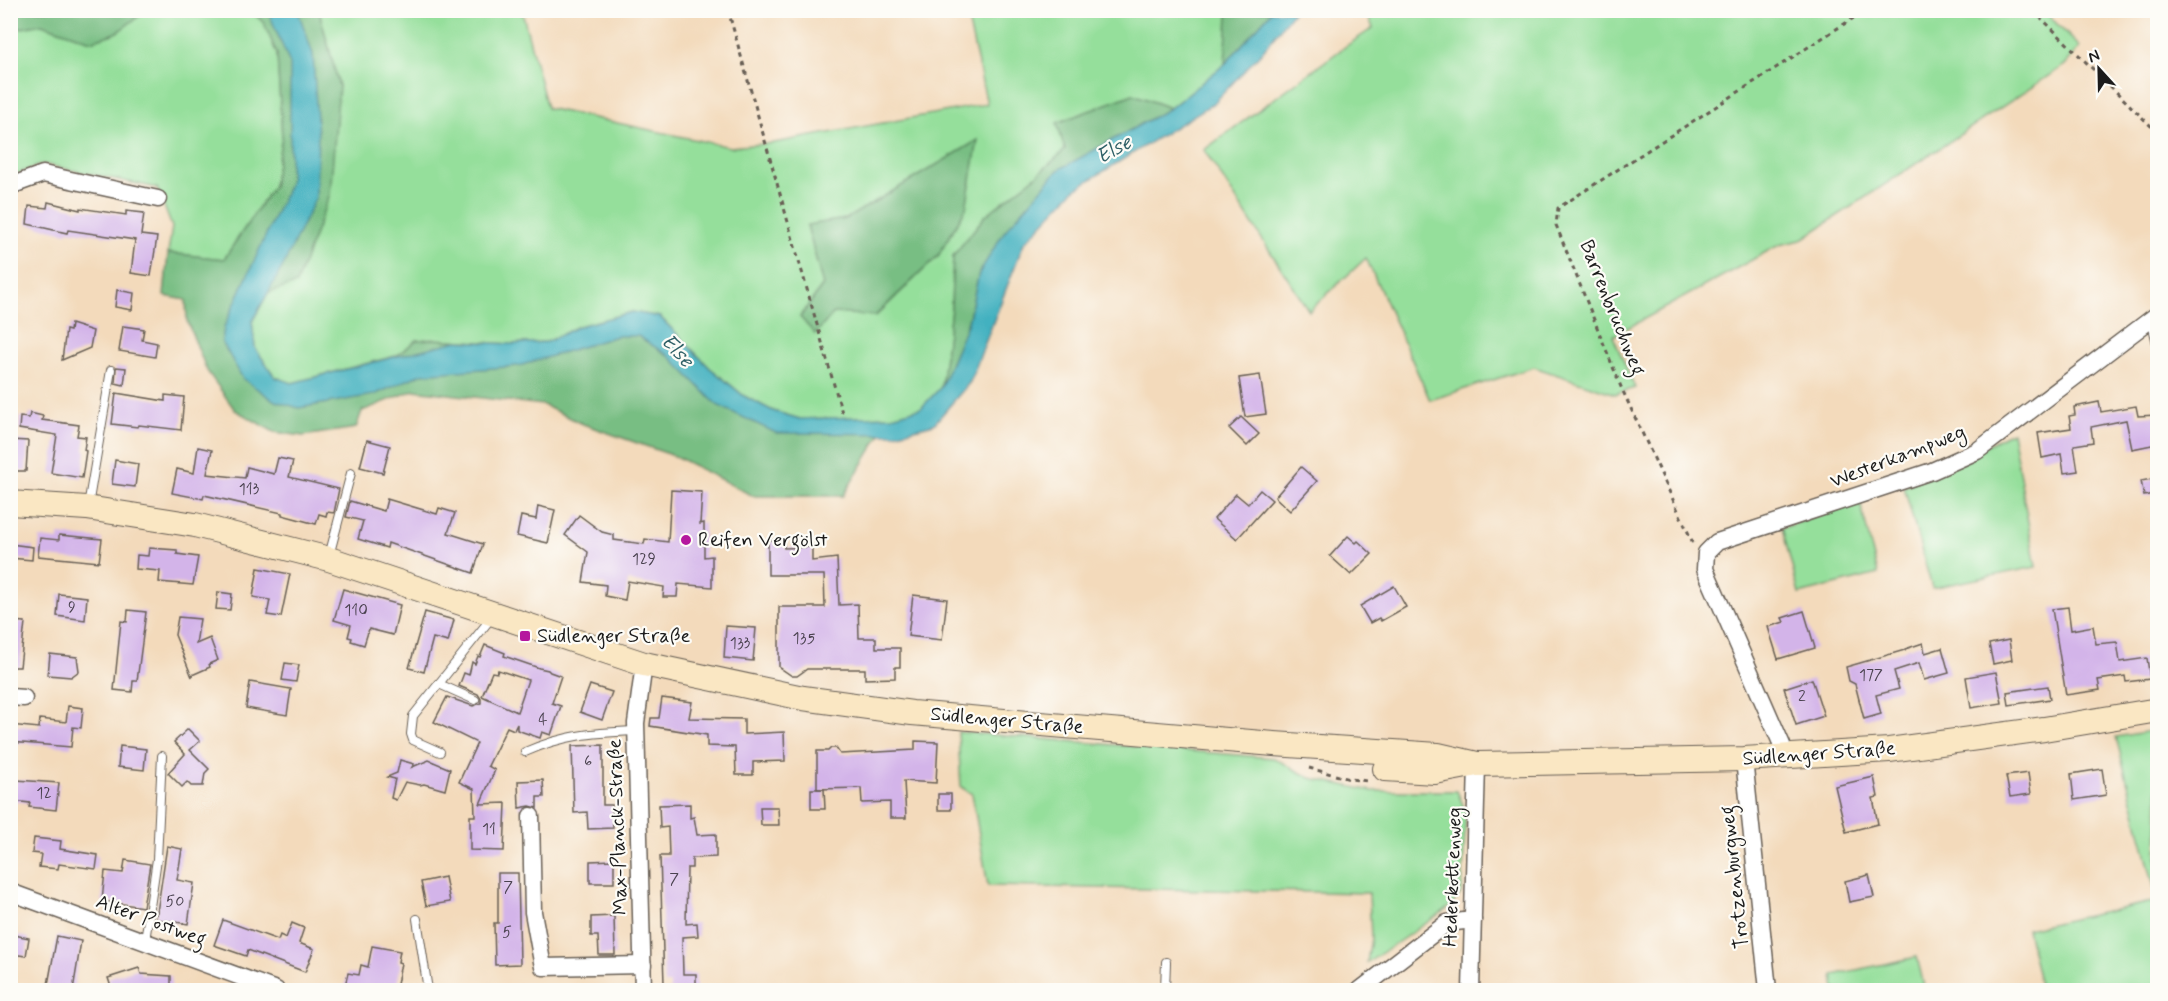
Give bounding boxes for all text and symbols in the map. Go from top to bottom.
north arrow [2069,39,2129,99]
text: N [2085,45,2103,68]
water label: Else [1091,128,1138,171]
street label: Barrenbruchweg [1571,236,1652,381]
water label: Else [654,328,701,375]
street label: Westerkampweg [1826,419,1970,496]
house number: 113 [239,479,260,500]
place label: Reifen Vergölst [698,527,828,556]
marker: Reifen Vergölst [679,533,693,547]
house number: 129 [632,549,656,570]
house number: 9 [68,597,76,618]
house number: 110 [344,600,368,621]
place label: Südlenger Straße [537,623,691,650]
house number: 135 [793,628,816,649]
marker: Südlenger Straße [518,629,532,643]
house number: 133 [730,633,751,654]
house number: 177 [1859,665,1883,686]
house number: 2 [1798,686,1806,707]
street label: Südlenger Straße [929,701,1085,741]
house number: 4 [538,709,548,730]
street label: Südlenger Straße [1742,735,1897,773]
street label: Max-Planck-Straße [601,738,635,916]
house number: 6 [584,751,592,772]
house number: 12 [36,783,52,804]
street label: Trotzenburgweg [1714,804,1758,950]
street label: Hederkottenweg [1437,807,1470,947]
house number: 11 [482,819,496,840]
house number: 7 [669,869,679,890]
house number: 7 [503,877,513,898]
street label: Alter Postweg [91,889,210,955]
house number: 50 [166,891,184,912]
house number: 5 [502,922,512,943]

